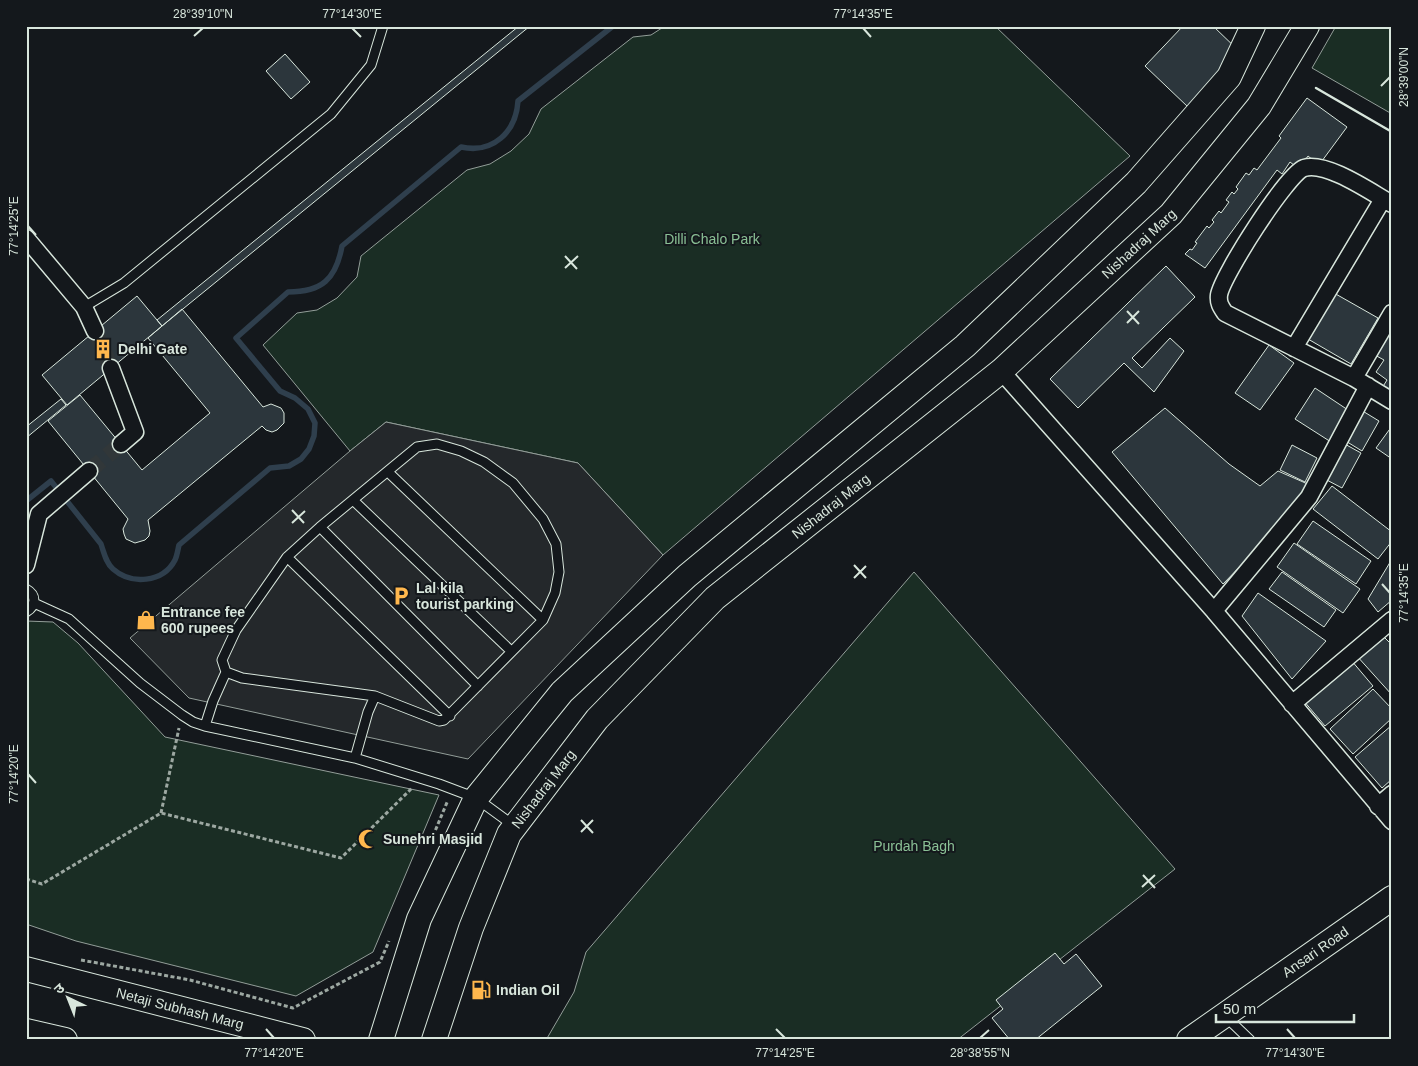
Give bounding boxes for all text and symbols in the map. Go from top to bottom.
text: 28°39'10"N [173,7,233,21]
text: 77°14'30"E [322,7,382,21]
text: 77°14'35"E [833,7,893,21]
text: 28°39'00"N [1397,47,1411,107]
text: 77°14'25"E [7,196,21,256]
street label: Nishadraj Marg [1099,206,1179,282]
park label: Dilli Chalo Park [664,231,761,247]
building icon: Delhi Gate [92,338,114,360]
place label: Delhi Gate [118,341,187,357]
street label: Nishadraj Marg [789,470,873,542]
text: 77°14'35"E [1397,563,1411,623]
place label: Lal kila tourist parking [416,580,514,612]
parking icon: Lal kila tourist parking [390,585,412,607]
place label: Entrance fee 600 rupees [161,604,245,636]
shop icon: Entrance fee 600 rupees [135,609,157,631]
text: 77°14'20"E [7,744,21,804]
street label: Nishadraj Marg [508,746,579,832]
mosque icon: Sunehri Masjid [357,828,379,850]
place label: Sunehri Masjid [383,831,483,847]
park label: Purdah Bagh [873,838,955,854]
street label: Ansari Road [1279,923,1351,980]
north arrow [42,974,92,1024]
text: उ [51,979,68,997]
fuel station icon: Indian Oil [470,979,492,1001]
place label: Indian Oil [496,982,560,998]
street label: Netaji Subhash Marg [115,984,245,1032]
scale bar [1216,991,1353,1023]
text: 50 m [1223,1000,1256,1017]
text: 77°14'20"E [244,1046,304,1060]
text: 77°14'25"E [755,1046,815,1060]
text: 28°38'55"N [950,1046,1010,1060]
text: 77°14'30"E [1265,1046,1325,1060]

